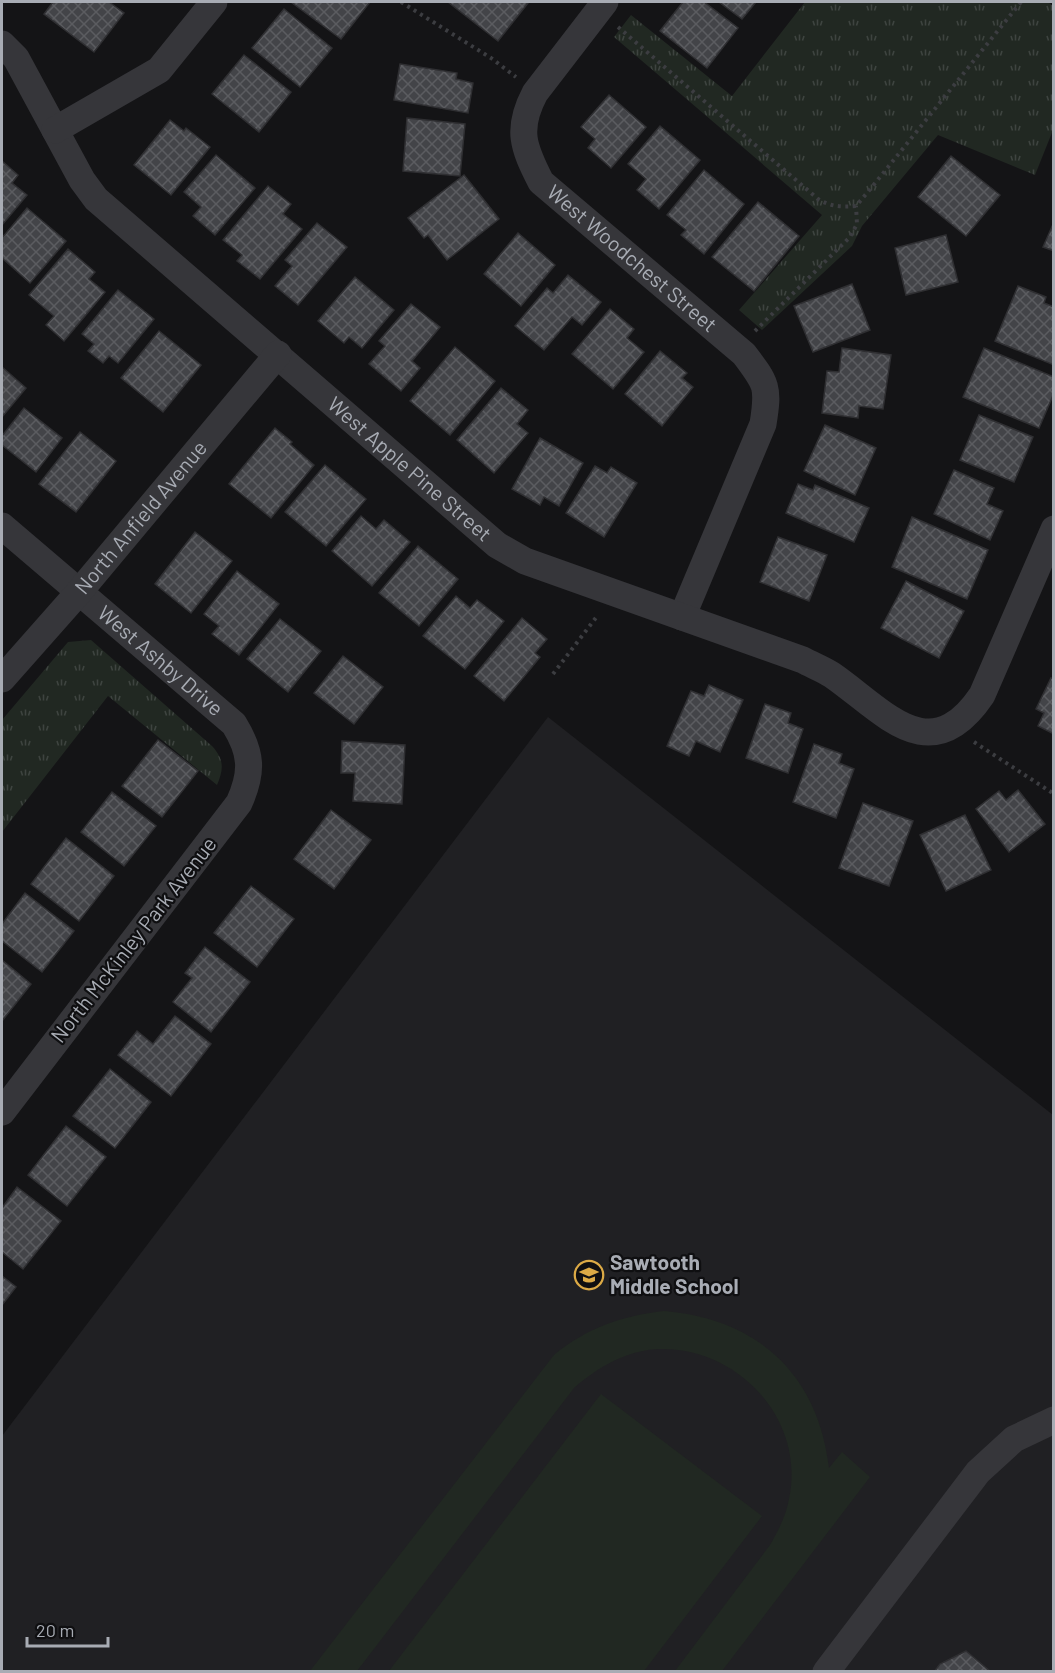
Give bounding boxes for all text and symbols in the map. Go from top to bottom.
street label: West Woodchest Street [543,179,723,337]
street label: West Apple Pine Street [323,391,497,546]
street label: North Anfield Avenue [69,435,211,599]
street label: West Ashby Drive [94,600,229,720]
street label: North McKinley Park Avenue [45,831,221,1047]
place label: Sawtooth Middle School [610,1249,739,1298]
school or university icon: Sawtooth Middle School [573,1259,605,1291]
scale bar [27,1610,108,1648]
text: 20 m [36,1619,74,1641]

